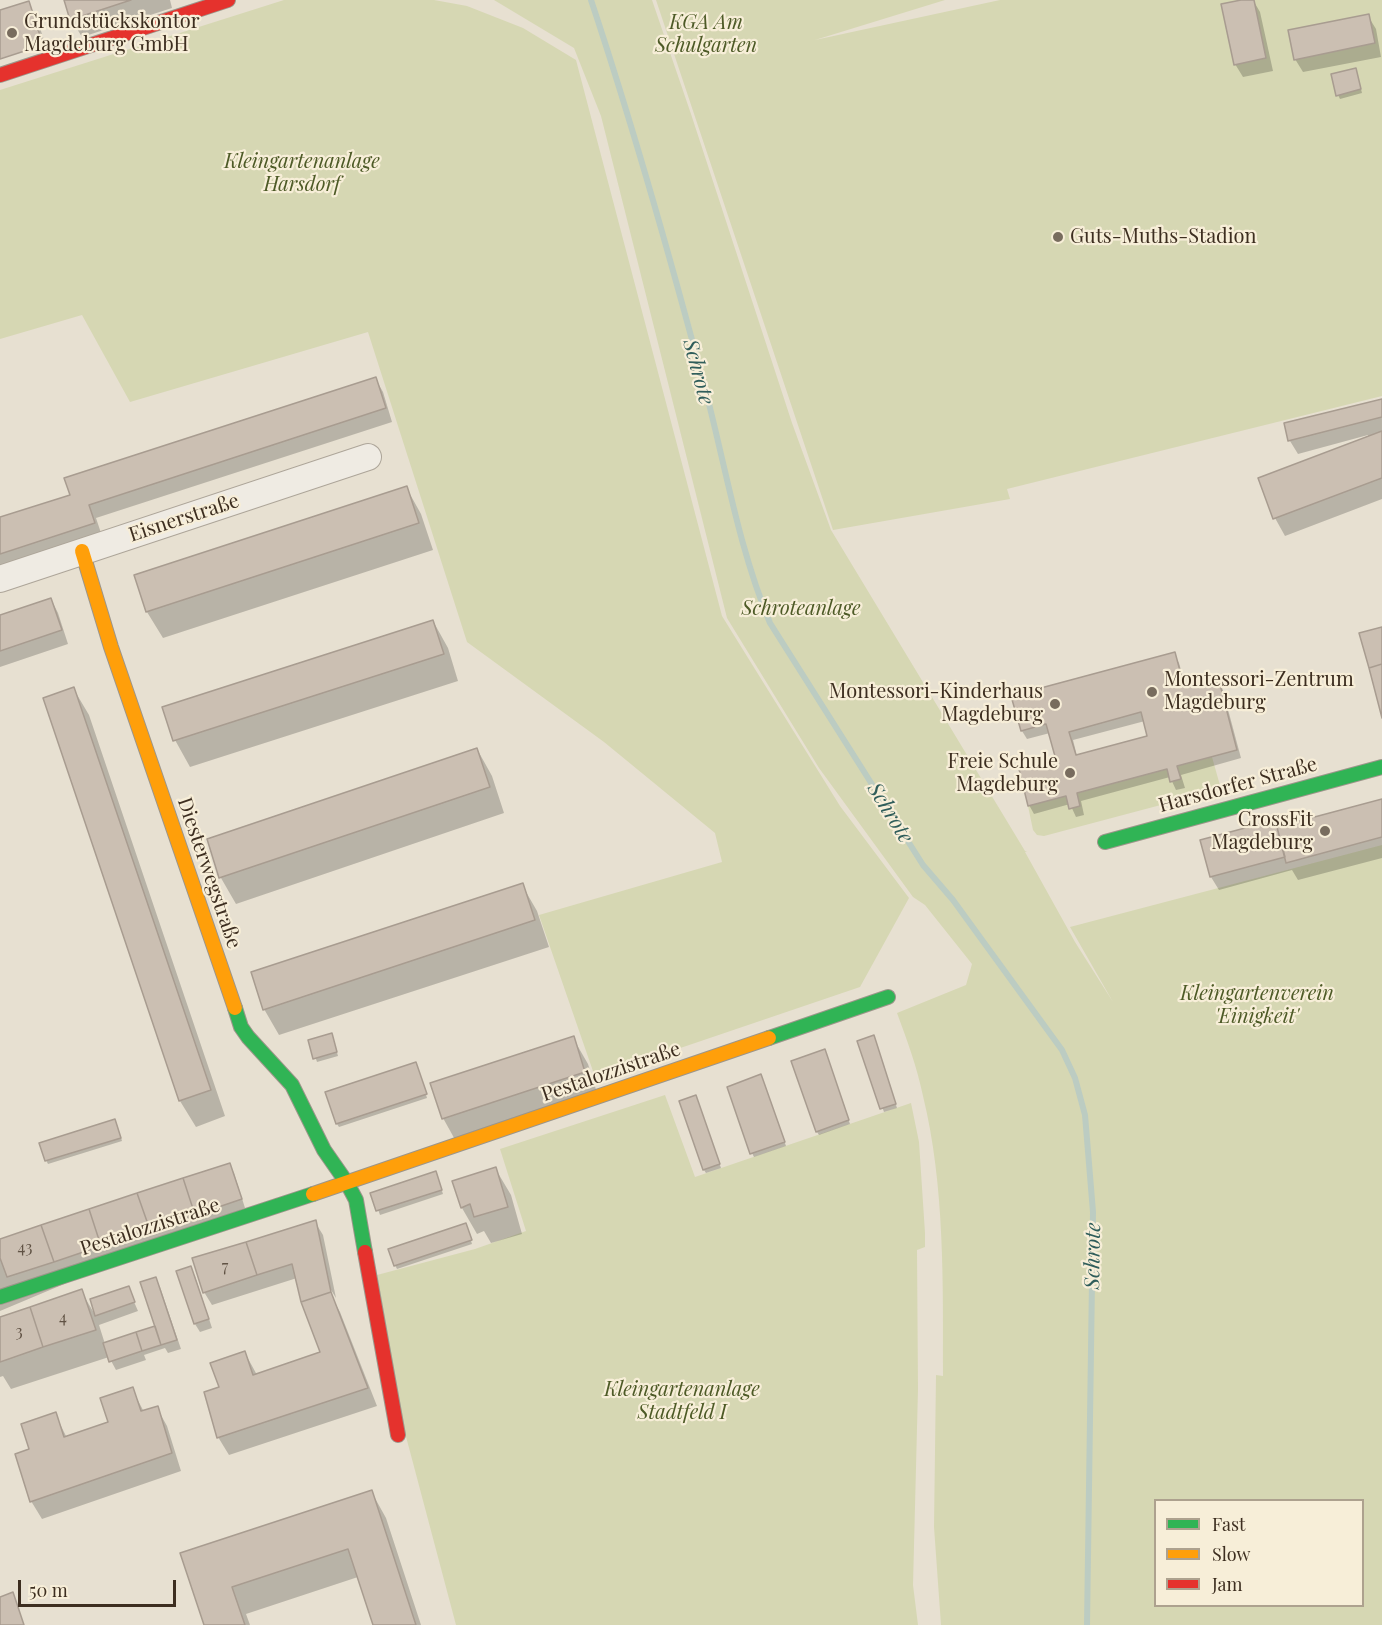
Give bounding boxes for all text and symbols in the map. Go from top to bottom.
place label: Grundstückskontor Magdeburg GmbH [24,10,200,57]
park label: KGA Am Schulgarten [655,11,757,58]
marker: Grundstückskontor Magdeburg GmbH [5,26,19,40]
park label: Kleingartenanlage Harsdorf [224,150,380,197]
place label: Guts-Muths-Stadion [1070,225,1256,249]
marker: Guts-Muths-Stadion [1051,230,1065,244]
water label: Schrote [677,336,719,408]
street label: Eisnerstraße [126,489,242,547]
park label: Schroteanlage [741,597,861,621]
place label: Montessori-Zentrum Magdeburg [1164,668,1354,715]
place label: Montessori-Kinderhaus Magdeburg [829,680,1043,727]
marker: Montessori-Zentrum Magdeburg [1145,685,1159,699]
marker: Montessori-Kinderhaus Magdeburg [1048,697,1062,711]
place label: Freie Schule Magdeburg [948,750,1058,797]
street label: Harsdorfer Straße [1156,752,1320,818]
marker: Freie Schule Magdeburg [1063,766,1077,780]
water label: Schrote [862,778,918,848]
street label: Diesterwegstraße [172,794,246,952]
place label: CrossFit Magdeburg [1211,808,1313,855]
marker: CrossFit Magdeburg [1318,824,1332,838]
park label: Kleingartenverein 'Einigkeit' [1180,982,1334,1029]
street label: Pestalozzistraße [538,1037,684,1107]
street label: Pestalozzistraße [77,1193,223,1261]
water label: Schrote [1080,1222,1106,1290]
house number: 43 [18,1238,32,1258]
house number: 7 [222,1257,228,1277]
house number: 4 [59,1308,67,1328]
house number: 3 [15,1322,23,1342]
park label: Kleingartenanlage Stadtfeld I [604,1378,760,1425]
legend [1154,1499,1364,1607]
text: Fast [1212,1512,1245,1536]
text: Slow [1212,1542,1250,1566]
scale bar [21,1568,178,1606]
text: Jam [1212,1572,1242,1596]
text: 50 m [29,1578,68,1602]

